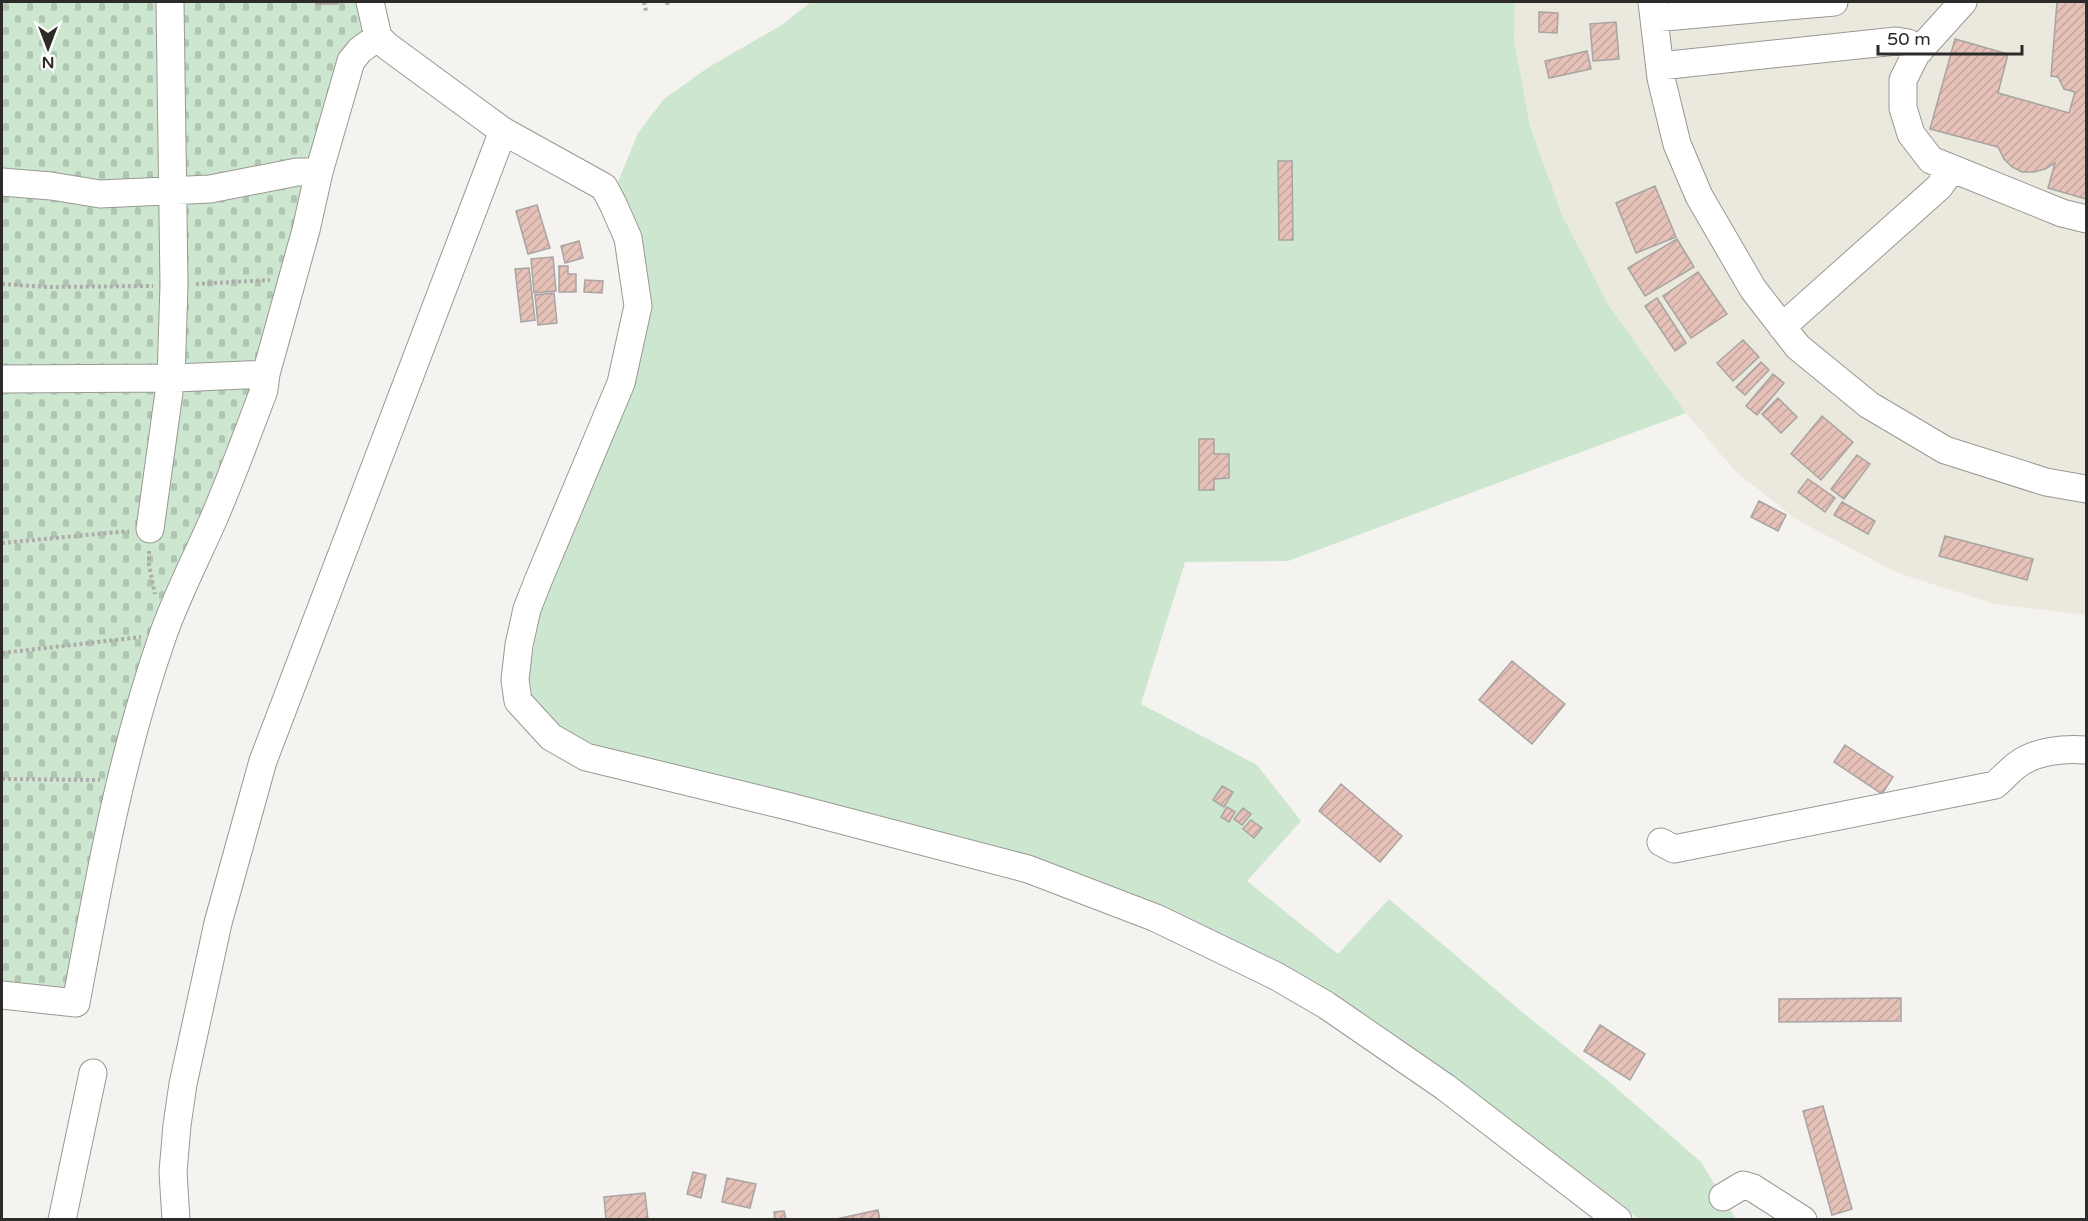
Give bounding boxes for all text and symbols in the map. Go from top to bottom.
north arrow [18,18,78,78]
scale bar [1878,18,2022,56]
text: 50 m [1887,28,1931,50]
text: N [42,52,54,72]

